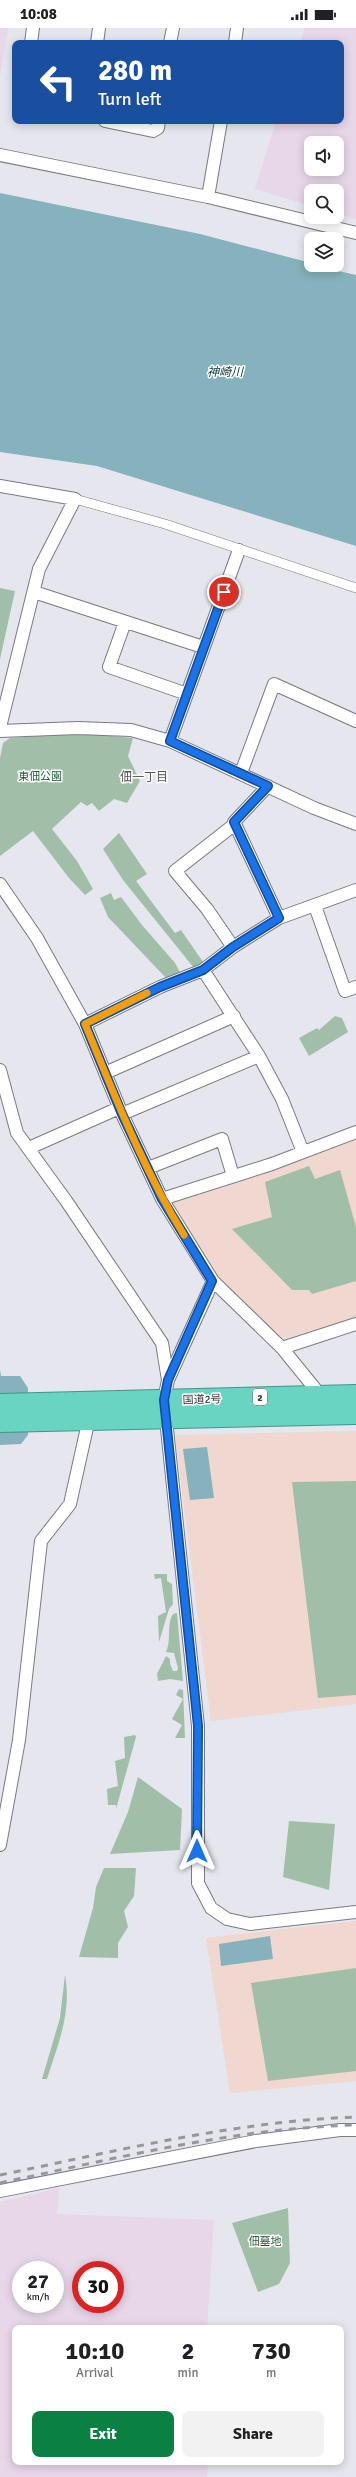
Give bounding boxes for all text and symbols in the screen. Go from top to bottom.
text: 10:08 [20,5,57,23]
text: 280 m [98,54,172,88]
icon: left [32,56,84,108]
text: Turn left [98,88,161,110]
map controls [304,136,344,272]
button: sound [304,136,344,176]
button: search [304,184,344,224]
button: layers [304,232,344,272]
water label: 神崎川 [207,365,245,380]
pin [207,575,241,609]
icon: arrive [213,581,235,603]
park label: 東佃公園 [18,770,62,783]
district label: 佃一丁目 [120,770,168,785]
road number: 2 [253,1389,267,1405]
street label: 国道2号 [182,1392,222,1407]
position arrow [176,1830,218,1872]
park label: 佃墓地 [249,2235,282,2248]
speed limit sign: 30 [72,2261,124,2313]
text: 27 [27,2269,49,2294]
text: km/h [27,2291,49,2303]
text: 10:10 [65,2336,124,2366]
text: 2 [182,2336,194,2366]
text: 730 [252,2336,291,2366]
text: Arrival [76,2365,113,2381]
text: min [178,2365,199,2381]
text: m [266,2365,276,2381]
button: Exit [32,2411,174,2457]
button: Share [182,2411,324,2457]

